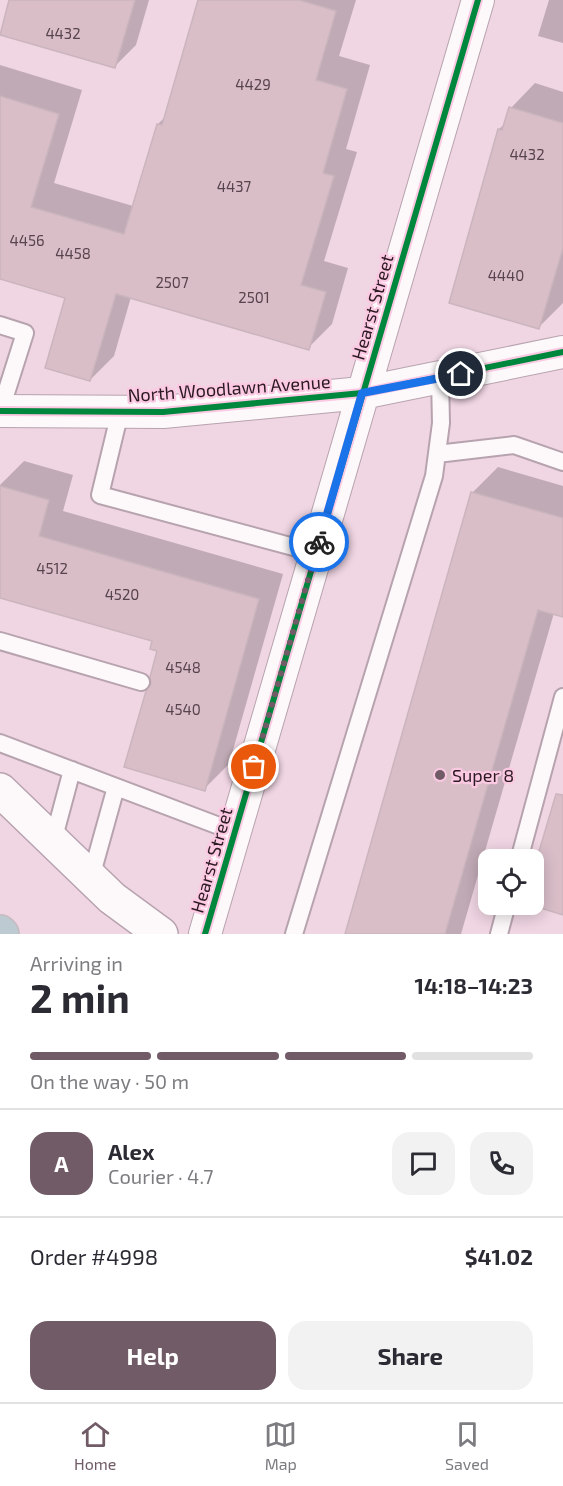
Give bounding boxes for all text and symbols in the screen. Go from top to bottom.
house number: 4432 [45,24,81,42]
house number: 4429 [235,75,271,93]
house number: 4432 [509,145,545,163]
house number: 4437 [217,177,252,195]
house number: 4456 [9,231,45,249]
house number: 4458 [55,244,91,262]
street label: Hearst Street [346,252,398,362]
house number: 4440 [488,266,524,284]
house number: 2507 [155,273,189,291]
house number: 2501 [238,288,270,306]
pin [435,348,486,399]
icon: home [444,357,477,390]
street label: North Woodlawn Avenue [127,370,331,406]
courier [289,512,349,572]
icon: bike [303,526,336,559]
house number: 4512 [36,559,68,577]
house number: 4520 [105,585,139,603]
house number: 4548 [165,658,201,676]
house number: 4540 [165,700,201,718]
pin [228,741,279,792]
icon: bag [237,750,270,783]
place label: Super 8 [452,764,514,786]
marker: Super 8 [433,768,447,782]
street label: Hearst Street [185,805,237,915]
map controls [478,849,544,915]
button: locate [478,849,544,915]
text: Arriving in [30,951,123,975]
text: 14:18–14:23 [415,972,533,998]
text: 2 min [30,974,130,1021]
text: On the way · 50 m [30,1069,189,1093]
button: chat [392,1132,455,1195]
button: phone [470,1132,533,1195]
text: Alex [108,1138,154,1164]
text: A [54,1150,69,1176]
text: Courier · 4.7 [108,1164,214,1188]
text: Order #4998 [30,1243,158,1269]
text: $41.02 [465,1243,533,1269]
button: Help [30,1321,276,1390]
button: Share [288,1321,533,1390]
tab: Home [74,1418,116,1473]
tab: Map [264,1418,297,1473]
tab: Saved [445,1418,489,1473]

